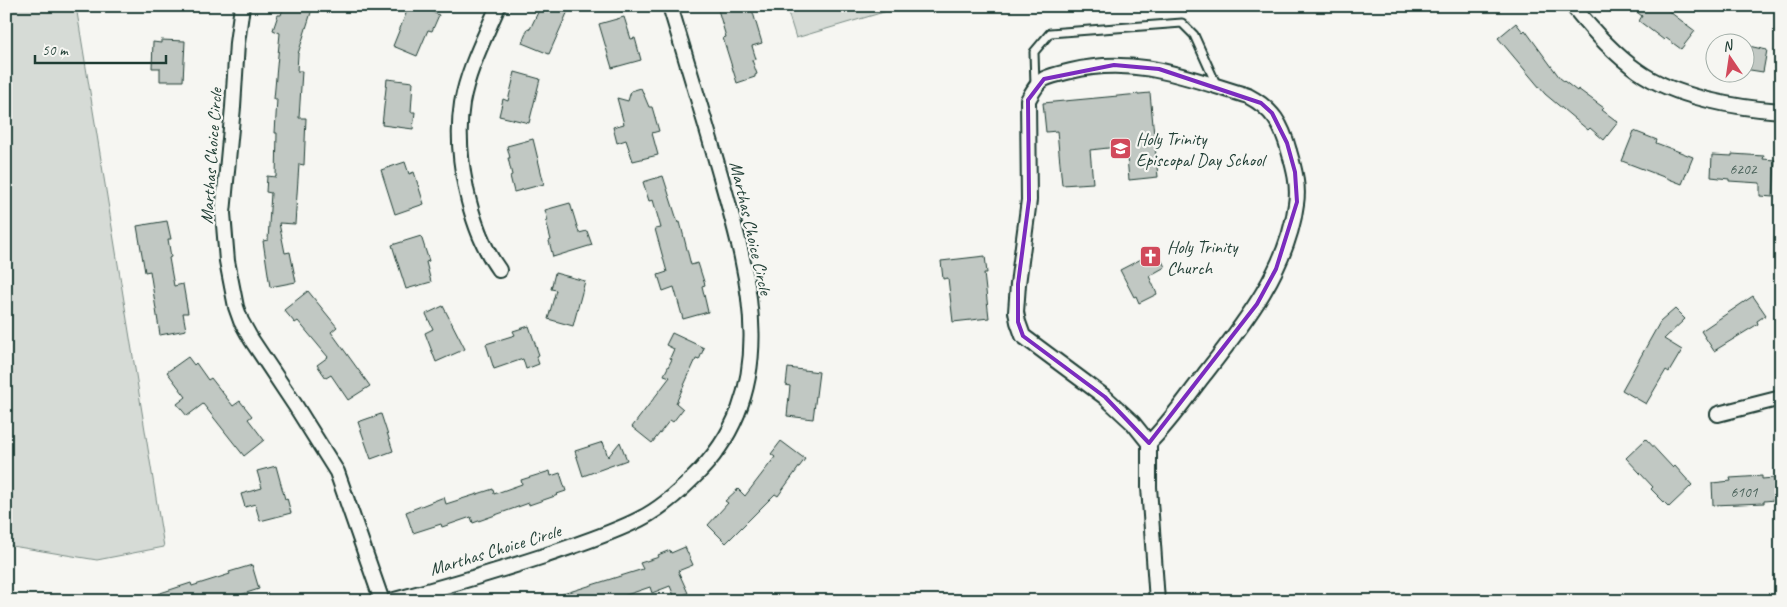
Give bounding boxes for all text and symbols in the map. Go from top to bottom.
scale bar [35,32,166,64]
north arrow [1704,32,1754,82]
text: N [1721,36,1736,55]
text: 50 m [42,41,69,60]
street label: Marthas Choice Circle [195,86,227,225]
place label: Holy Trinity Episcopal Day School [1136,128,1267,171]
school or university icon: Holy Trinity Episcopal Day School [1108,137,1132,161]
street label: Marthas Choice Circle [725,159,777,298]
house number: 6202 [1729,160,1758,179]
place label: Holy Trinity Church [1167,236,1239,279]
church icon: Holy Trinity Church [1139,245,1163,269]
house number: 6101 [1730,483,1759,502]
street label: Marthas Choice Circle [427,519,564,580]

